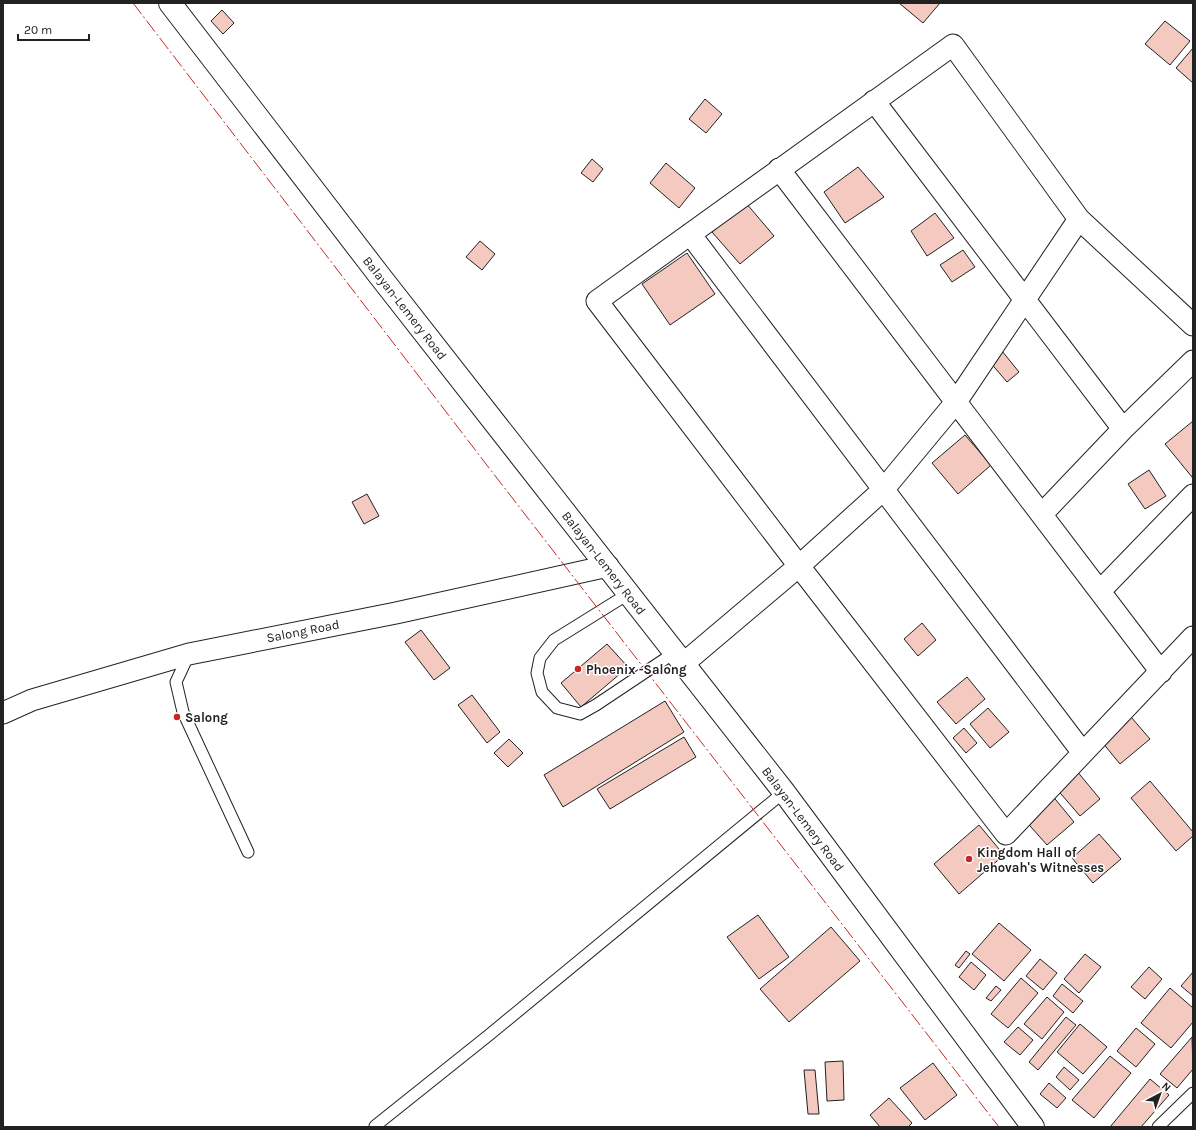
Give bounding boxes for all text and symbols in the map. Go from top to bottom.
scale bar [18,16,89,42]
text: 20 m [24,23,52,37]
street label: Balayan-Lemery Road [360,253,450,363]
street label: Balayan-Lemery Road [559,508,649,618]
street label: Salong Road [265,617,341,645]
place label: Phoenix -Salong [586,662,687,677]
marker: Phoenix -Salong [573,664,583,674]
place label: Salong [185,710,228,725]
marker: Salong [172,712,182,722]
street label: Balayan-Lemery Road [759,764,847,874]
place label: Kingdom Hall of Jehovah's Witnesses [977,845,1104,875]
marker: Kingdom Hall of Jehovah's Witnesses [964,854,974,864]
north arrow [1140,1074,1180,1114]
text: N [1159,1079,1173,1094]

